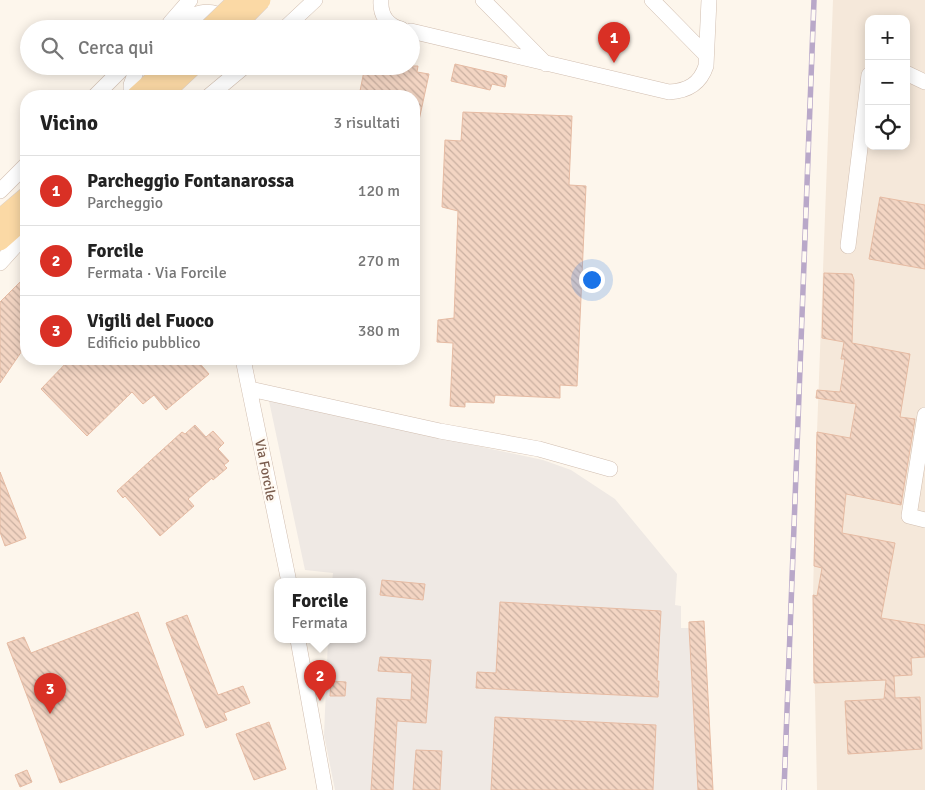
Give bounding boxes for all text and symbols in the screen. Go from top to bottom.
map controls [865,15,910,150]
button: + [865,15,910,60]
search box [20,20,420,75]
pin: 1 [598,22,630,63]
icon: search [38,34,66,62]
text: Cerca qui [78,36,154,60]
button: − [865,60,910,105]
button: locate [865,105,910,150]
text: Vicino [40,110,98,136]
text: 3 risultati [334,113,400,133]
text: Parcheggio Fontanarossa [87,169,294,193]
text: 1 [52,181,60,201]
text: 120 m [358,181,400,201]
text: Parcheggio [87,193,163,213]
text: Forcile [87,239,144,263]
text: 2 [52,251,60,271]
text: 270 m [358,251,400,271]
text: Fermata · Via Forcile [87,263,227,283]
your location [579,267,605,293]
text: Vigili del Fuoco [87,309,214,333]
text: 3 [52,321,60,341]
text: 380 m [358,321,400,341]
text: Edificio pubblico [87,333,201,353]
street label: Via Forcile [251,438,280,502]
popup [274,578,366,643]
text: Forcile [292,589,348,613]
text: Fermata [292,613,348,633]
pin: 2 [304,660,336,701]
pin: 3 [34,673,66,714]

